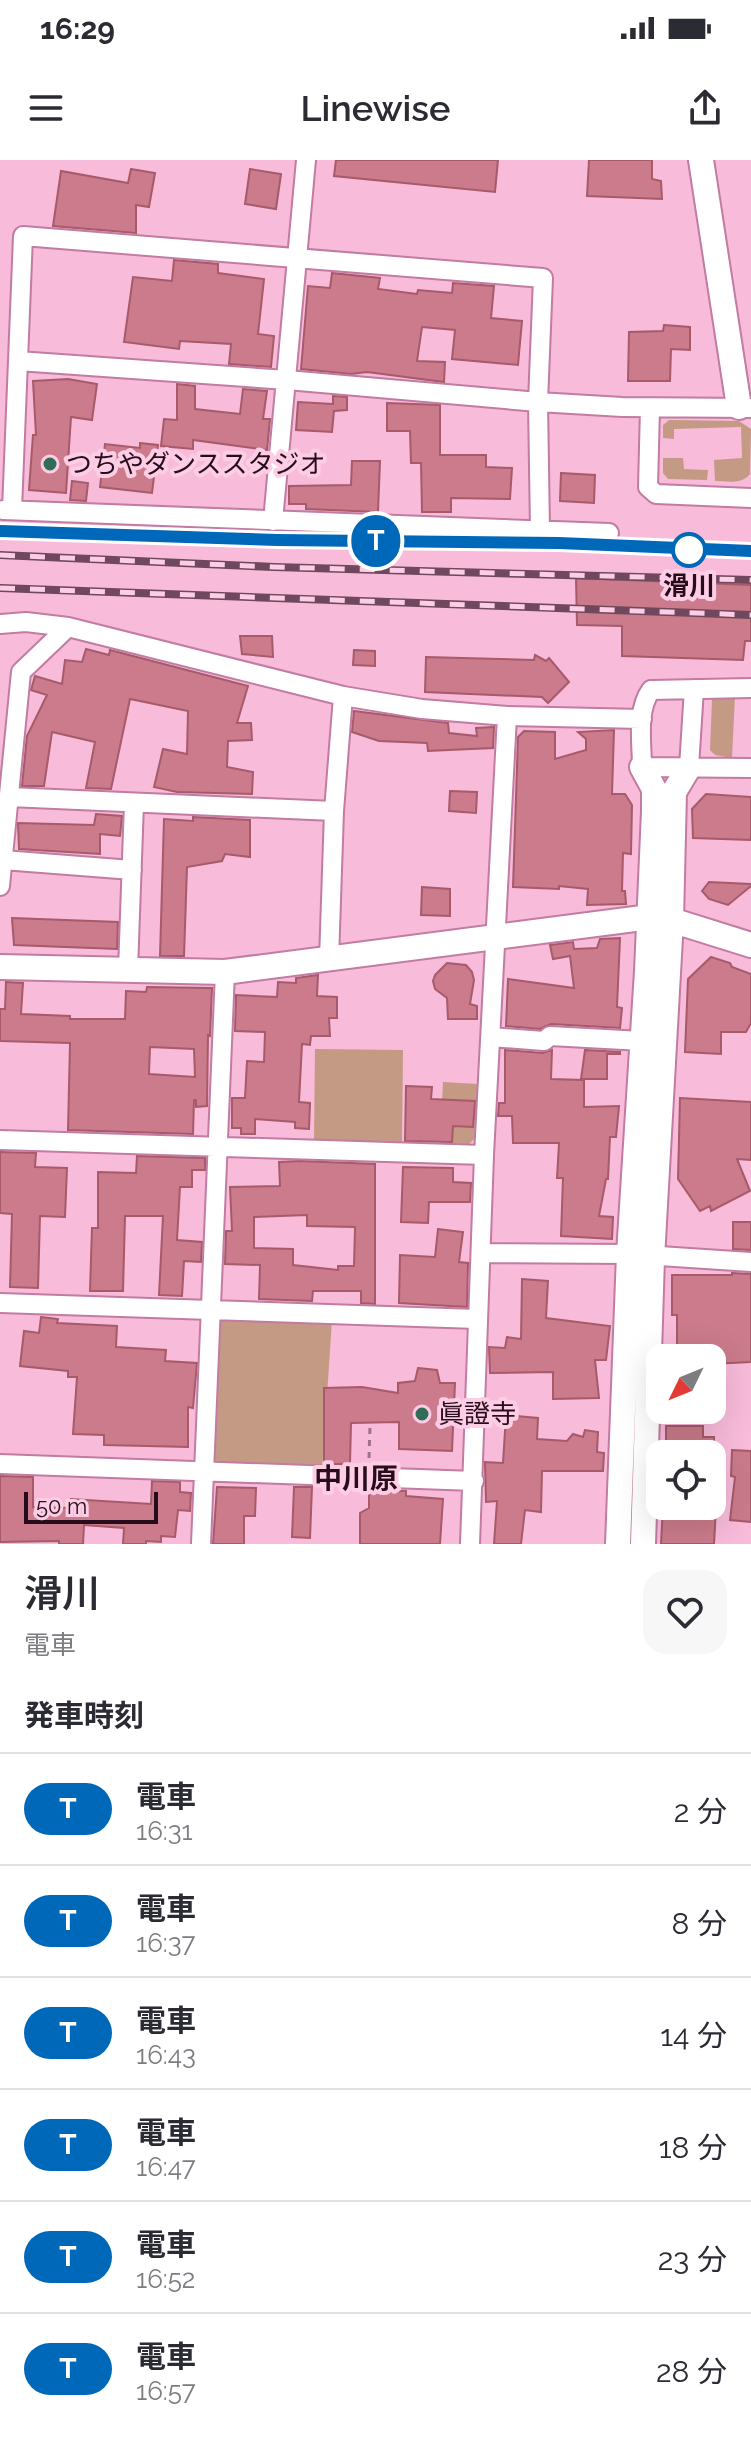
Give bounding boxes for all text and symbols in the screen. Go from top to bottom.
text: 16:29 [40,11,115,46]
icon: menu [24,86,68,130]
icon: share [683,86,727,130]
text: Linewise [301,87,450,129]
place label: つちやダンススタジオ [66,449,325,479]
marker: つちやダンススタジオ [41,455,59,473]
line badge: T [350,515,402,567]
text: T [367,524,385,557]
marker: 滑川 [672,533,706,567]
place label: 滑川 [663,571,715,601]
north arrow [646,1344,726,1424]
map controls [646,1344,726,1520]
place label: 眞證寺 [438,1399,516,1429]
marker: 眞證寺 [413,1405,431,1423]
button: locate [646,1440,726,1520]
district label: 中川原 [314,1462,398,1495]
scale bar [24,1488,158,1524]
text: 50 m [36,1493,87,1519]
button: heart [643,1570,727,1654]
text: 滑川 [24,1571,100,1616]
text: 電車 [24,1630,76,1660]
text: 発車時刻 [24,1698,144,1733]
text: 電車 [136,1779,196,1814]
text: T [59,1792,77,1825]
text: 2 分 [674,1794,727,1829]
text: 16:31 [136,1816,193,1846]
text: 電車 [136,1891,196,1926]
text: T [59,1904,77,1937]
text: 8 分 [672,1906,727,1941]
text: 16:37 [136,1928,195,1958]
text: 電車 [136,2003,196,2038]
text: T [59,2016,77,2049]
text: 14 分 [660,2018,727,2053]
text: 16:43 [136,2040,196,2070]
text: 電車 [136,2115,196,2150]
text: T [59,2128,77,2161]
text: 18 分 [659,2130,727,2165]
text: 16:47 [136,2152,196,2182]
text: 電車 [136,2227,196,2262]
text: T [59,2240,77,2273]
text: 23 分 [658,2242,727,2277]
text: 16:52 [136,2264,195,2294]
text: 電車 [136,2339,196,2374]
text: T [59,2352,77,2385]
text: 28 分 [656,2354,727,2389]
text: 16:57 [136,2376,196,2406]

